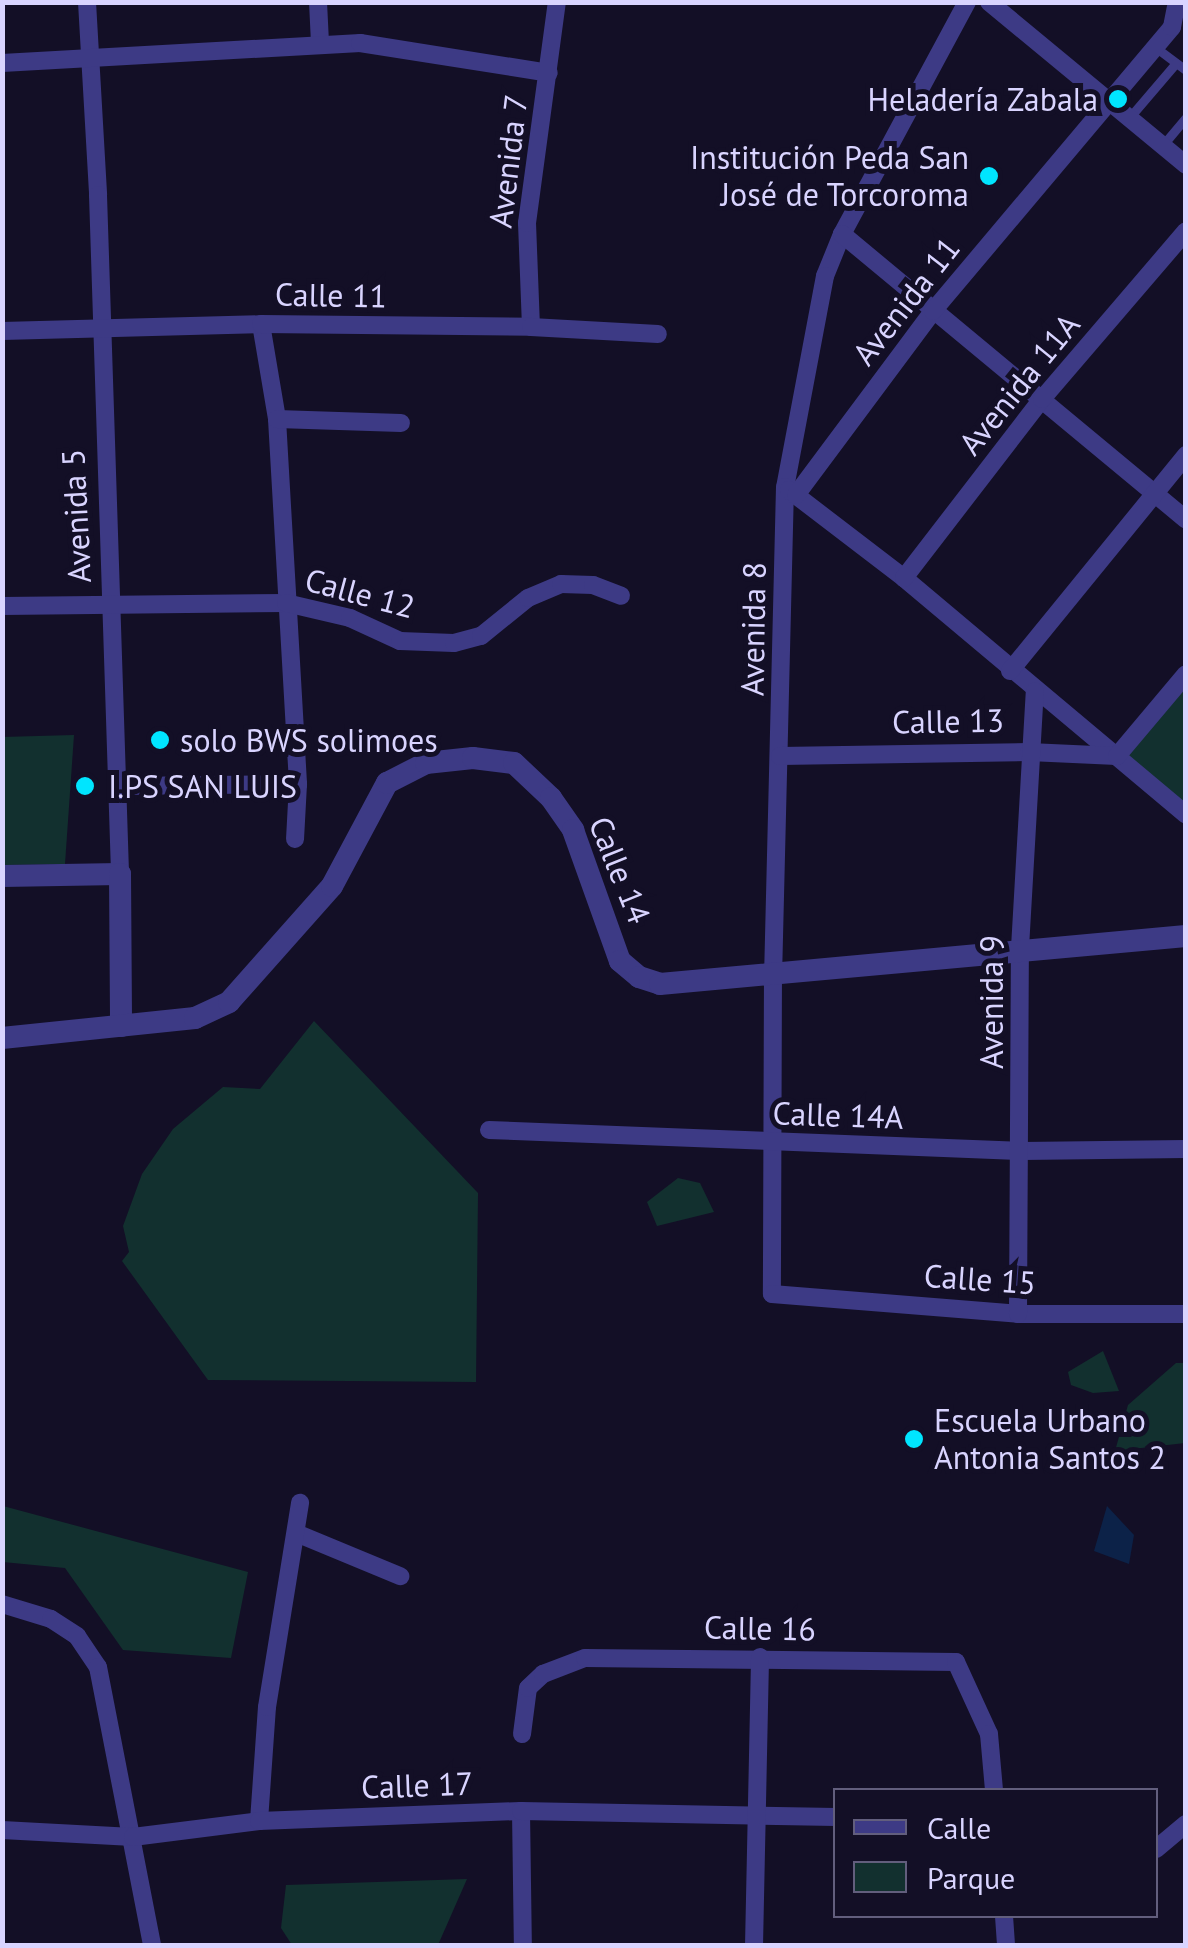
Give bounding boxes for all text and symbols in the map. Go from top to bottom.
place label: Heladería Zabala [867,80,1098,118]
marker: Heladería Zabala [1107,88,1129,110]
street label: Avenida 7 [481,92,535,230]
place label: Institución Peda San José de Torcoroma [690,139,969,214]
marker: Institución Peda San José de Torcoroma [978,165,1000,187]
street label: Avenida 11 [844,229,968,373]
street label: Calle 11 [275,275,387,315]
street label: Avenida 11A [951,306,1087,462]
street label: Avenida 5 [53,448,99,584]
street label: Calle 12 [301,560,419,626]
street label: Avenida 8 [733,562,773,696]
street label: Calle 13 [892,701,1004,741]
place label: solo BWS solimoes [180,721,438,759]
marker: solo BWS solimoes [149,729,171,751]
place label: I.PS SAN LUIS [108,767,297,805]
marker: I.PS SAN LUIS [72,773,98,799]
street label: Calle 14 [581,811,659,929]
street label: Avenida 9 [972,935,1010,1069]
street label: Calle 14A [772,1094,904,1136]
street label: Calle 15 [923,1256,1037,1302]
place label: Escuela Urbano Antonia Santos 2 [934,1402,1166,1477]
marker: Escuela Urbano Antonia Santos 2 [903,1428,925,1450]
street label: Calle 16 [704,1608,816,1648]
street label: Calle 17 [360,1764,474,1806]
legend [833,1788,1158,1918]
text: Calle [927,1808,991,1847]
text: Parque [927,1858,1015,1897]

